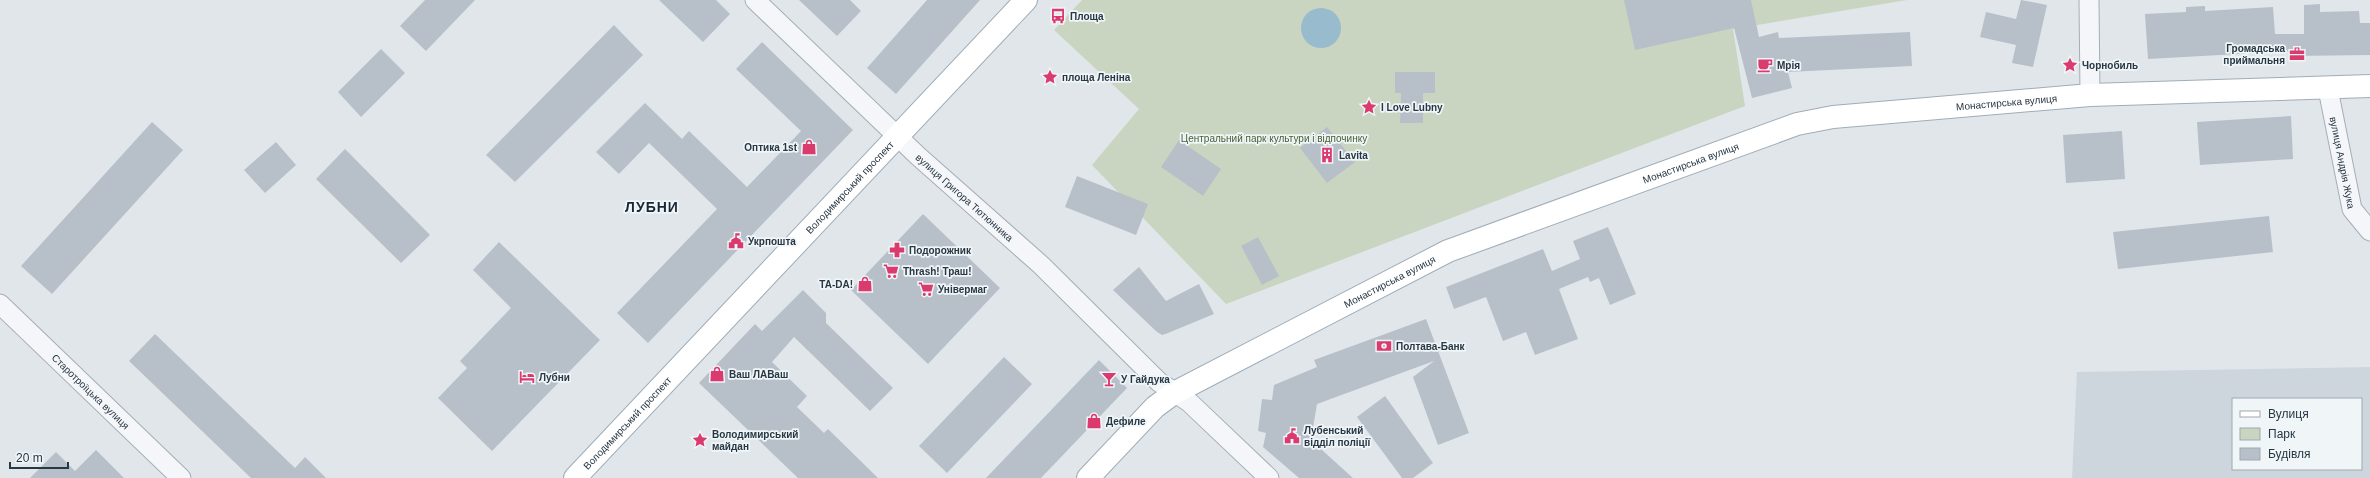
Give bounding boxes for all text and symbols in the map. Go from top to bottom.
bus stop icon: Площа [1049,7,1067,25]
place label: Площа [1070,11,1104,22]
place label: Громадська приймальня [2223,43,2285,66]
office icon: Громадська приймальня [2288,45,2306,63]
cafe icon: Мрія [1756,56,1774,74]
place icon: Чорнобиль [2061,56,2079,74]
place label: Мрія [1777,60,1800,71]
place label: Чорнобиль [2082,60,2138,71]
place icon: площа Леніна [1041,68,1059,86]
place label: площа Леніна [1062,72,1131,83]
street label: Монастирська вулиця [1955,92,2058,112]
place icon: I Love Lubny [1360,98,1378,116]
place label: I Love Lubny [1381,102,1443,113]
street label: вулиця Андрія Жука [2328,116,2357,210]
park label: Центральний парк культури і відпочинку [1181,133,1367,144]
shop icon: Оптика 1st [800,138,818,156]
street label: Володимирський проспект [803,138,896,236]
street label: Монастирська вулиця [1641,140,1740,185]
place label: Оптика 1st [744,142,798,153]
building icon: Lavita [1318,146,1336,164]
place label: Lavita [1339,150,1368,161]
street label: вулиця Григора Тютюнника [914,151,1016,244]
district label: ЛУБНИ [625,199,679,215]
public building icon: Укрпошта [727,232,745,250]
place label: Укрпошта [748,236,796,247]
pharmacy icon: Подорожник [888,241,906,259]
place label: Подорожник [909,245,972,256]
street label: Монастирська вулиця [1342,253,1437,310]
supermarket icon: Thrash! Траш! [882,262,900,280]
place label: Thrash! Траш! [903,266,972,277]
shop icon: TA-DA! [856,275,874,293]
place label: TA-DA! [819,279,853,290]
supermarket icon: Універмаг [917,280,935,298]
place label: Універмаг [938,284,987,295]
bank icon: Полтава-Банк [1375,337,1393,355]
place label: Полтава-Банк [1396,341,1466,352]
street label: Старотроїцька вулиця [50,352,132,431]
shop icon: Ваш ЛАВаш [708,365,726,383]
hotel icon: Лубни [518,368,536,386]
place label: Ваш ЛАВаш [729,369,788,380]
bar icon: У Гайдука [1100,370,1118,388]
place label: Лубни [539,372,570,383]
street label: Володимирський проспект [581,374,674,471]
place label: У Гайдука [1121,374,1170,385]
legend [2232,398,2362,470]
text: Вулиця [2268,407,2309,421]
shop icon: Дефиле [1085,412,1103,430]
place label: Дефиле [1106,416,1146,427]
place label: Лубенський відділ поліції [1304,425,1370,448]
public building icon: Лубенський відділ поліції [1283,427,1301,445]
text: Парк [2268,427,2296,441]
place label: Володимирський майдан [712,429,798,452]
place icon: Володимирський майдан [691,431,709,449]
scale bar [10,444,68,470]
text: Будівля [2268,447,2310,461]
text: 20 m [16,451,43,465]

